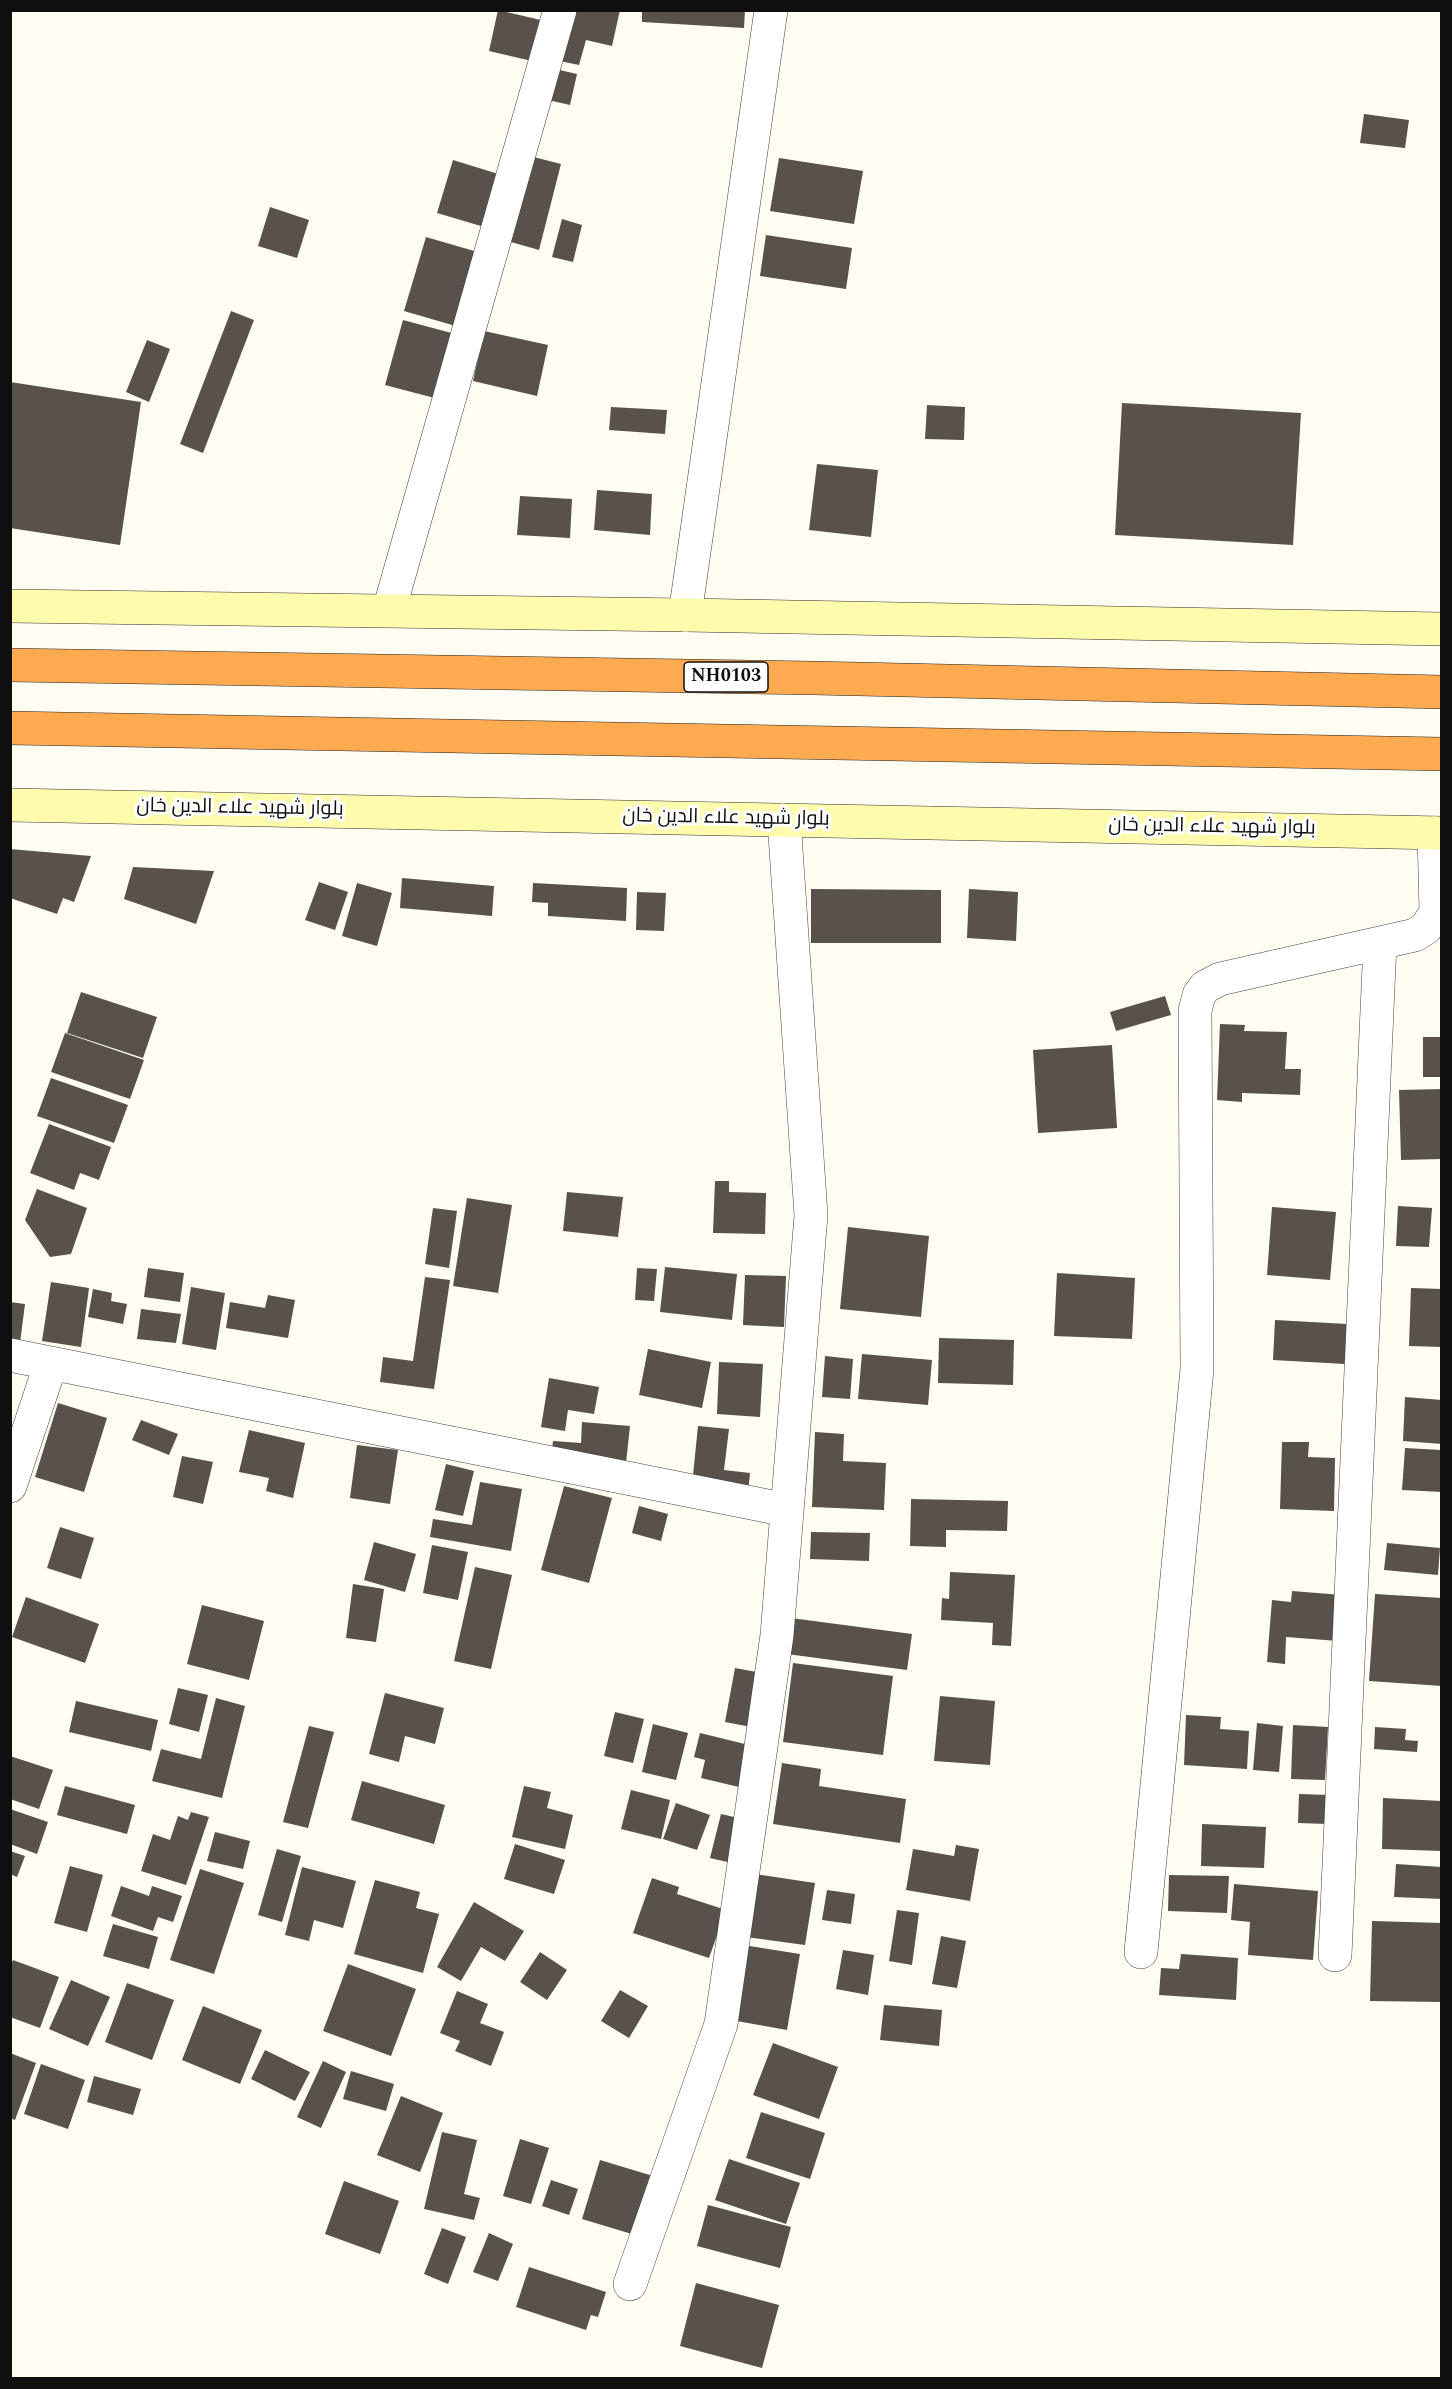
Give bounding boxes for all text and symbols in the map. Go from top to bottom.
road number: NH0103 [684,662,768,692]
street label: بلوار شهید علاء الدین خان [136,795,344,823]
street label: بلوار شهید علاء الدین خان [622,805,830,833]
street label: بلوار شهید علاء الدین خان [1108,814,1316,842]

